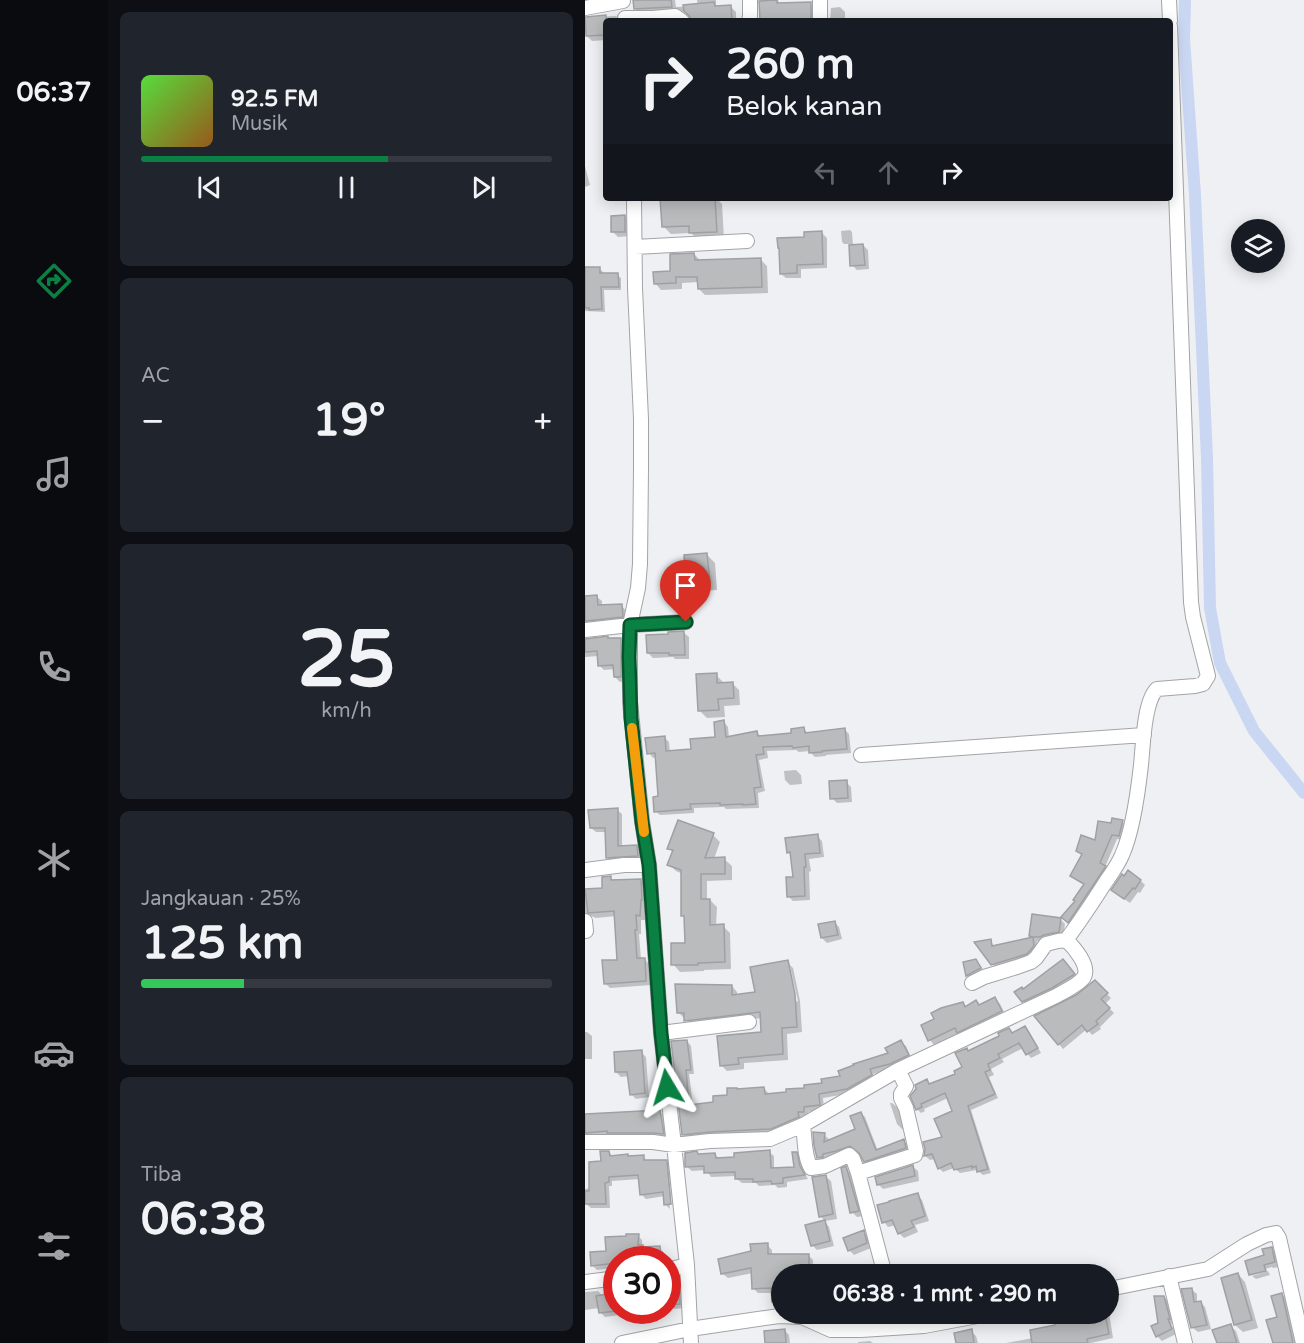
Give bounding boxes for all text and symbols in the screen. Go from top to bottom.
text: 260 m [726,39,855,90]
icon: right [627,42,705,120]
text: 06:37 [17,76,91,109]
text: 92.5 FM [231,86,319,112]
text: Belok kanan [726,90,882,123]
text: Musik [231,112,288,136]
icon: left [809,156,842,189]
icon: ahead [872,156,905,189]
icon: right [935,156,968,189]
icon: previous [193,171,226,204]
icon: pause [330,171,363,204]
icon: next [467,171,500,204]
map controls [1231,219,1285,273]
button: layers [1231,219,1285,273]
icon: directions [33,260,75,302]
text: AC [141,364,170,388]
text: 19° [312,394,386,448]
text: − [141,402,165,441]
text: + [533,402,552,441]
icon: music [33,453,75,495]
pin [660,560,711,622]
icon: arrive [669,569,702,602]
text: 25 [298,613,395,707]
icon: phone [33,646,75,688]
text: km/h [321,699,372,723]
icon: climate [33,839,75,881]
text: Jangkauan · 25% [141,887,301,911]
text: 125 km [141,917,303,971]
icon: car [33,1032,75,1074]
position arrow [635,1055,699,1119]
text: Tiba [141,1163,182,1187]
text: 06:38 [141,1193,266,1247]
icon: filters [33,1225,75,1267]
speed limit sign: 30 [603,1246,681,1324]
text: 06:38 · 1 mnt · 290 m [833,1281,1057,1307]

